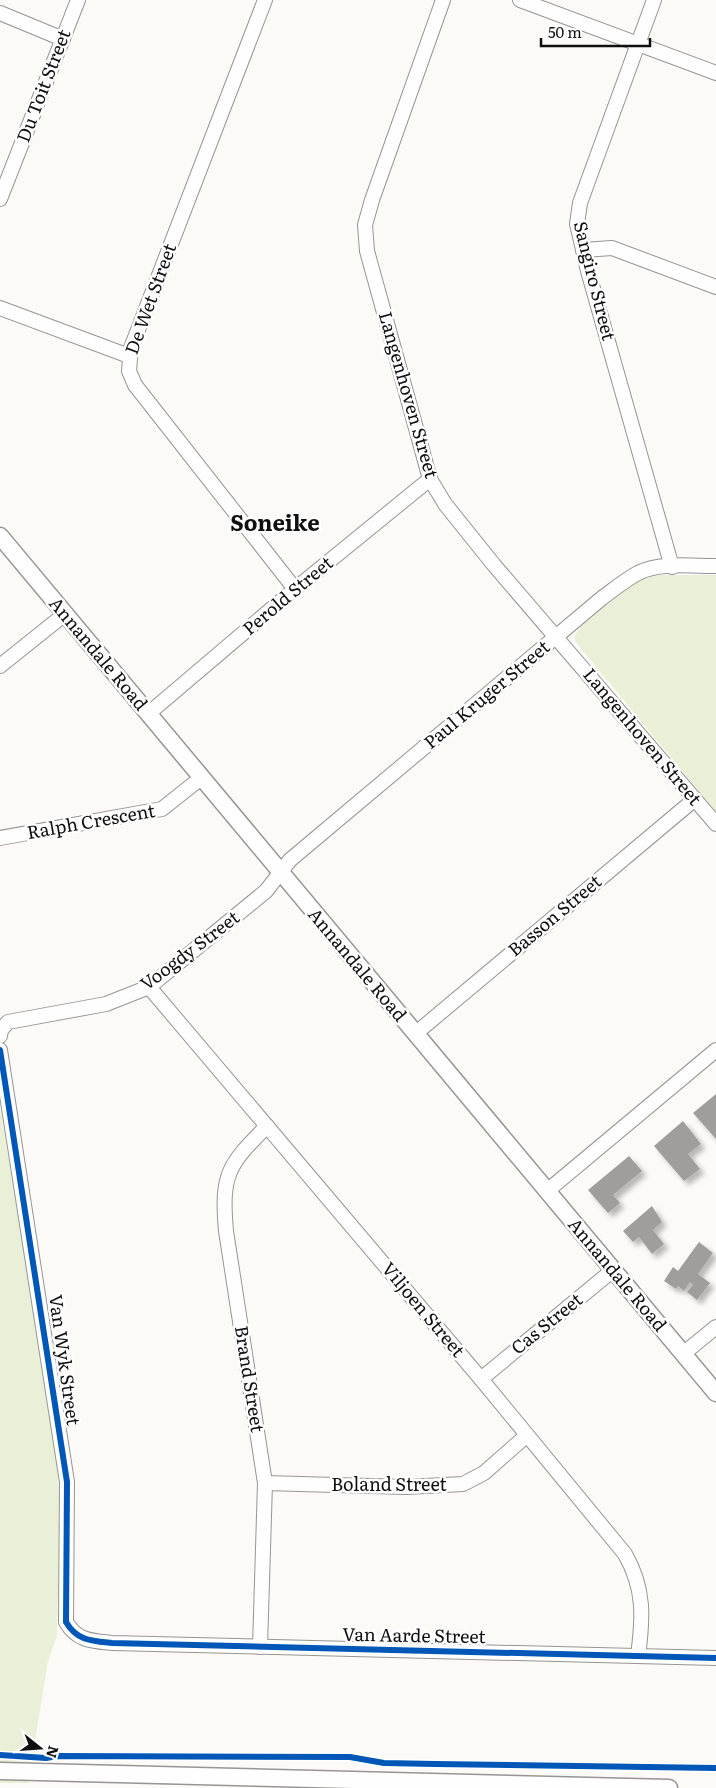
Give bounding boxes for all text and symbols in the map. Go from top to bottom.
scale bar [541,15,650,47]
text: 50 m [548,20,582,43]
street label: Du Toit Street [9,24,77,146]
street label: Sangiro Street [568,218,623,344]
street label: De Wet Street [117,239,182,358]
street label: Langenhoven Street [373,308,446,482]
district label: Soneike [230,505,320,538]
street label: Perold Street [236,549,339,641]
street label: Annandale Road [43,590,155,716]
street label: Paul Kruger Street [417,633,555,755]
street label: Langenhoven Street [577,661,709,811]
street label: Ralph Crescent [25,796,158,845]
street label: Basson Street [501,867,607,962]
street label: Annandale Road [302,901,414,1027]
street label: Voogdy Street [134,903,245,996]
street label: Annandale Road [562,1211,674,1337]
street label: Viljoen Street [376,1256,472,1363]
street label: Cas Street [504,1285,588,1360]
street label: Van Wyk Street [43,1293,88,1428]
street label: Brand Street [229,1323,272,1435]
street label: Boland Street [331,1470,448,1497]
street label: Van Aarde Street [342,1620,487,1649]
north arrow [15,1723,65,1773]
text: N [42,1744,65,1761]

